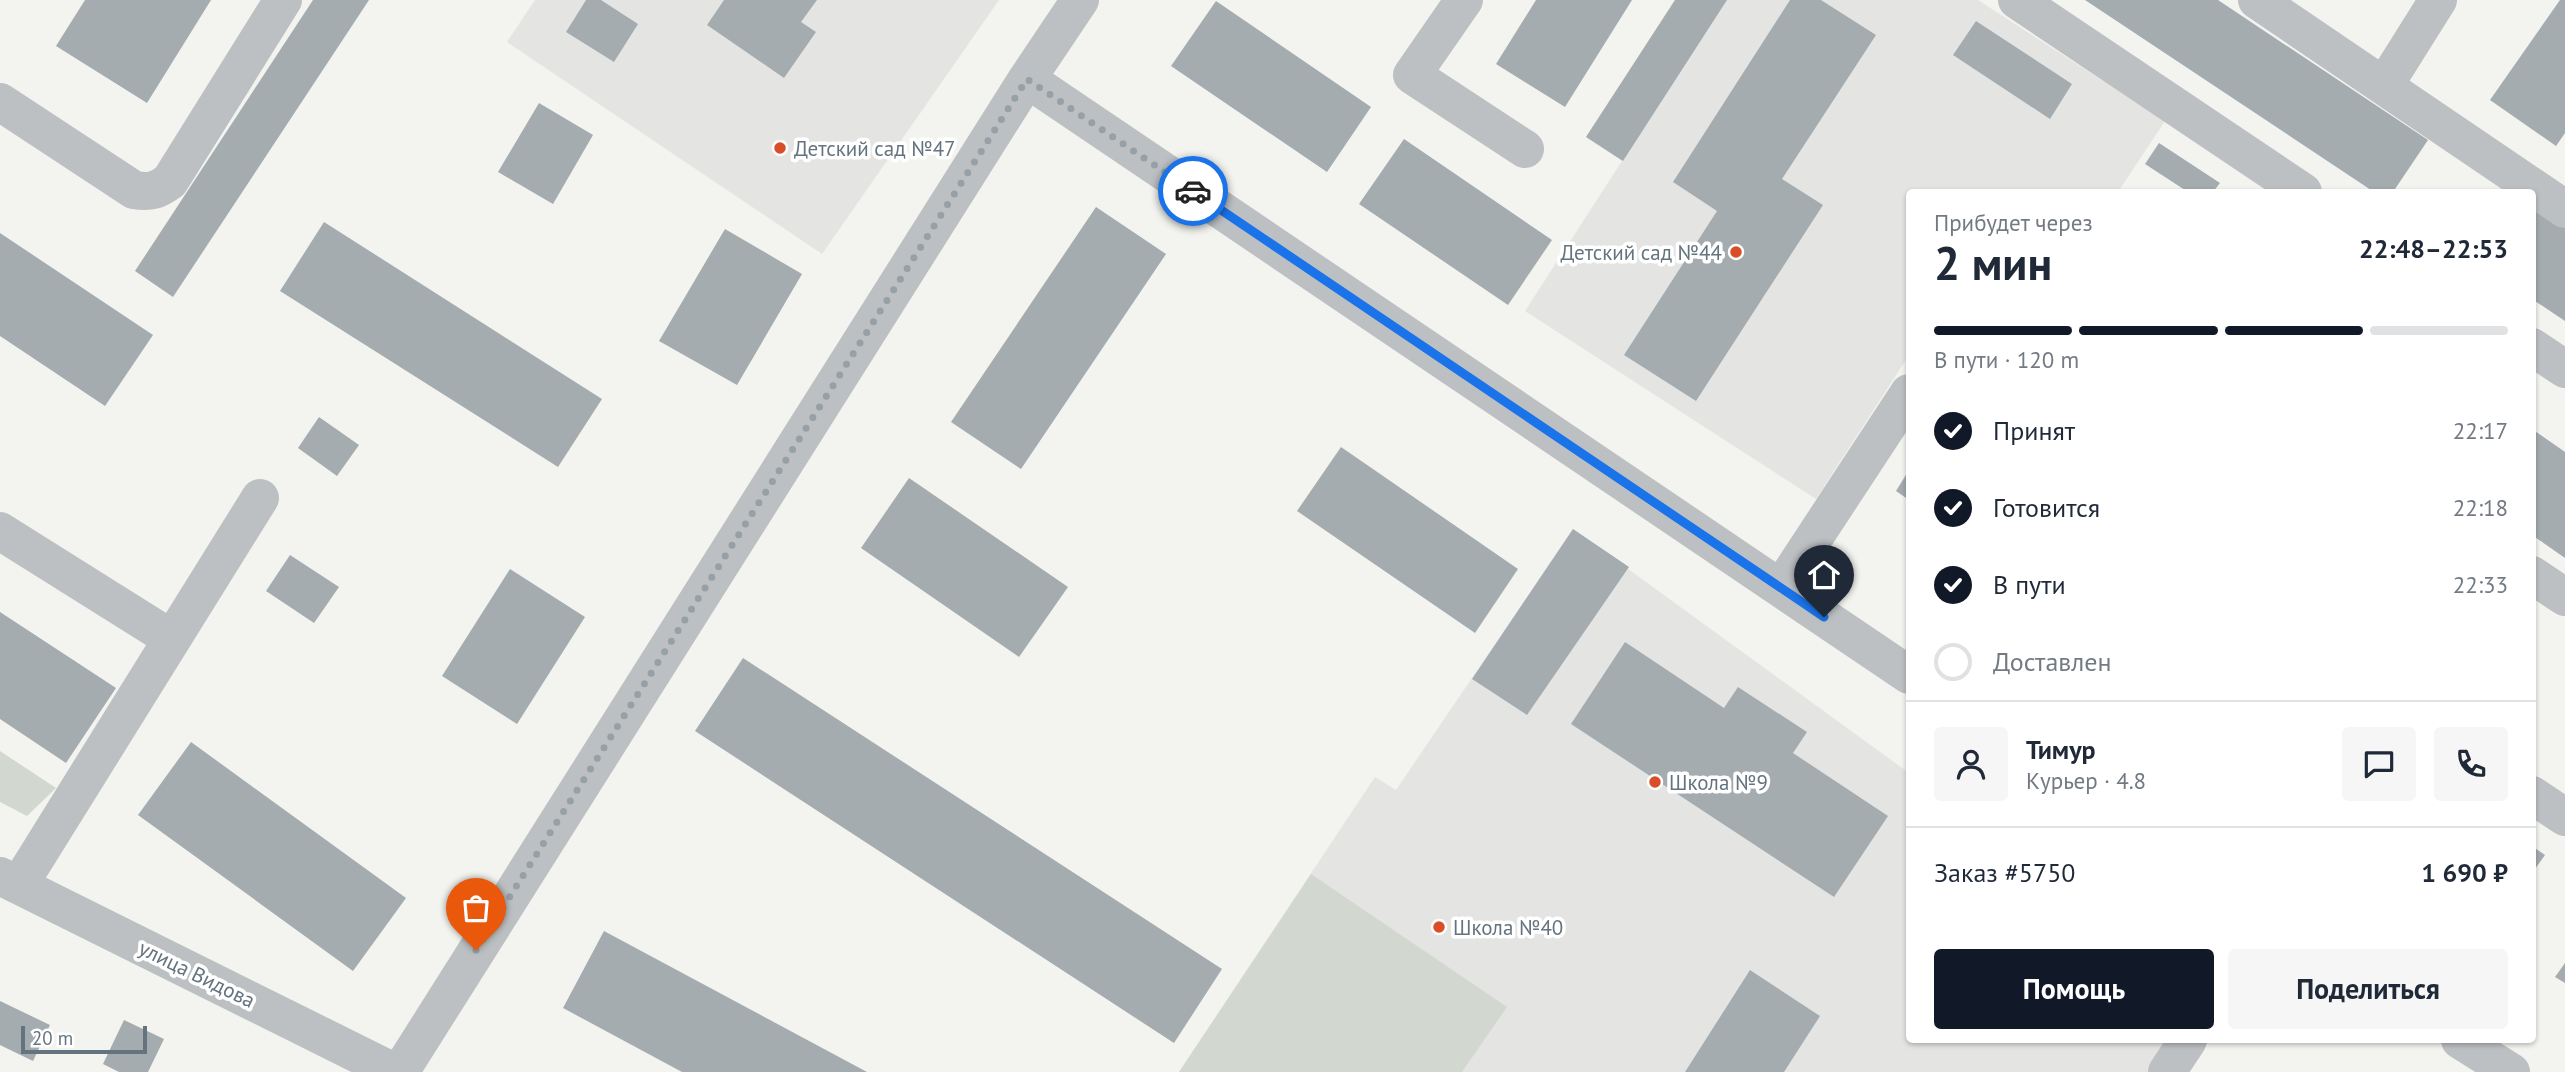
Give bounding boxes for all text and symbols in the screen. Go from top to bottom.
place label: Детский сад №47 [794,135,956,162]
marker: Детский сад №47 [772,140,788,156]
courier [1158,156,1228,226]
icon: car [1174,172,1212,210]
text: Прибудет через [1934,208,2093,237]
text: 22:48–22:53 [2359,232,2508,265]
text: 2 мин [1934,233,2052,293]
place label: Детский сад №44 [1560,239,1722,266]
marker: Детский сад №44 [1728,244,1744,260]
text: В пути · 120 m [1934,345,2079,374]
icon: check [1934,412,1972,450]
text: Принят [1993,414,2075,447]
text: 22:17 [2453,416,2508,445]
icon: check [1934,489,1972,527]
text: Готовится [1993,491,2100,524]
text: 22:18 [2453,493,2508,522]
pin [1794,545,1854,617]
icon: home [1805,556,1843,594]
icon: check [1934,566,1972,604]
text: В пути [1993,568,2066,601]
text: 22:33 [2453,570,2508,599]
text: Доставлен [1993,645,2112,678]
button: person [1934,727,2008,801]
button: chat [2342,727,2416,801]
button: phone [2434,727,2508,801]
text: Тимур [2026,733,2096,766]
text: Курьер · 4.8 [2026,766,2146,795]
place label: Школа №9 [1669,769,1768,796]
marker: Школа №9 [1647,774,1663,790]
text: Заказ #5750 [1934,856,2076,889]
text: 1 690 ₽ [2421,856,2508,889]
pin [446,878,506,950]
icon: bag [457,889,495,927]
place label: Школа №40 [1453,914,1563,941]
marker: Школа №40 [1431,919,1447,935]
street label: улица Видова [134,934,260,1014]
button: Помощь [1934,949,2214,1029]
button: Поделиться [2228,949,2508,1029]
scale bar [21,1023,147,1055]
text: 20 m [32,1026,73,1050]

